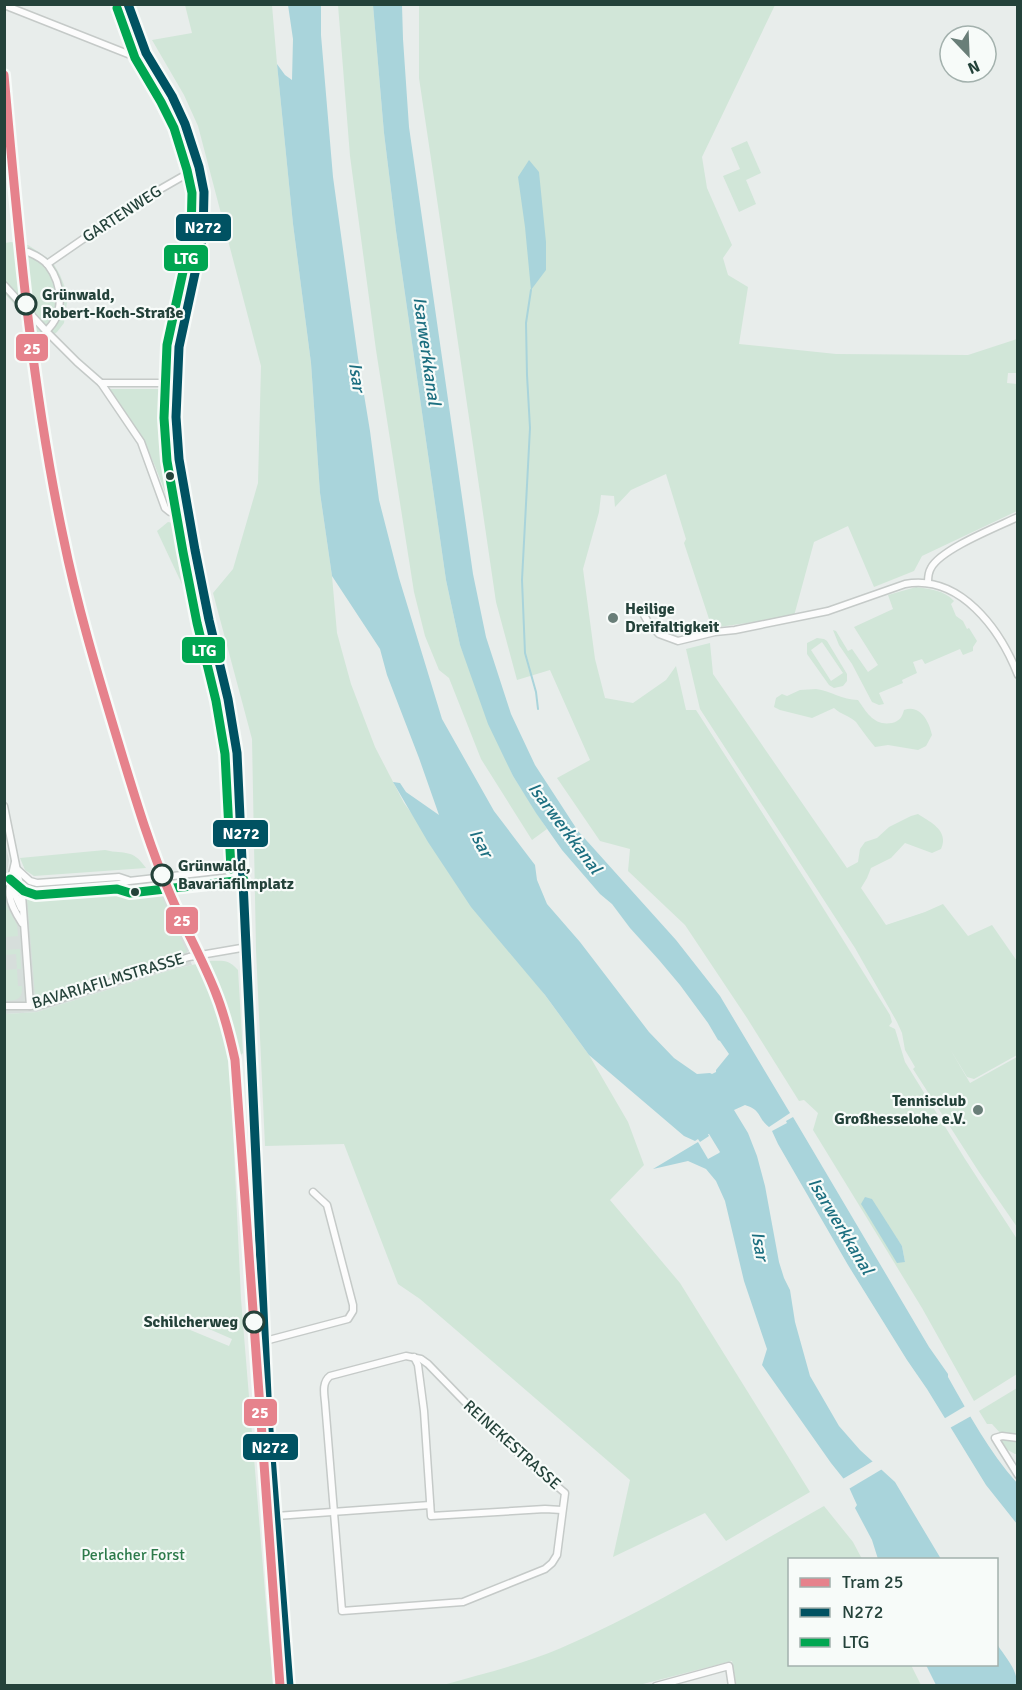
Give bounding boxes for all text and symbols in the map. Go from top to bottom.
north arrow [938,24,998,84]
text: N [964,56,983,78]
street label: GARTENWEG [79,181,165,247]
line badge: N272 [175,213,232,242]
text: N272 [184,218,222,238]
line badge: LTG [163,244,209,272]
text: LTG [173,249,199,269]
place label: Grünwald, Robert-Koch-Straße [42,285,184,323]
marker: Grünwald, Robert-Koch-Straße [15,293,37,315]
water label: Isarwerkkanal [409,295,446,408]
line badge: 25 [15,333,49,362]
text: 25 [23,339,41,359]
water label: Isar [344,361,370,395]
unlabelled marker [164,470,176,482]
place label: Heilige Dreifaltigkeit [625,599,719,637]
marker: Heilige Dreifaltigkeit [606,611,620,625]
line badge: LTG [181,636,226,664]
text: LTG [191,641,217,661]
water label: Isarwerkkanal [523,778,608,880]
line badge: N272 [212,819,269,848]
text: N272 [222,824,260,844]
water label: Isar [464,825,499,863]
place label: Grünwald, Bavariafilmplatz [178,856,294,894]
marker: Grünwald, Bavariafilmplatz [151,864,173,886]
unlabelled marker [129,886,141,898]
line badge: 25 [165,906,199,935]
text: 25 [173,911,191,931]
street label: BAVARIAFILMSTRASSE [30,948,186,1014]
place label: Tennisclub Großhesselohe e.V. [834,1091,966,1129]
marker: Tennisclub Großhesselohe e.V. [971,1103,985,1117]
water label: Isarwerkkanal [803,1174,879,1280]
water label: Isar [747,1230,774,1264]
marker: Schilcherweg [243,1311,265,1333]
place label: Schilcherweg [144,1312,238,1332]
street label: REINEKESTRASSE [459,1396,565,1494]
line badge: 25 [243,1398,278,1427]
text: 25 [251,1403,269,1423]
line badge: N272 [242,1433,299,1461]
text: N272 [251,1438,289,1458]
park label: Perlacher Forst [81,1545,185,1565]
legend [788,1558,998,1666]
text: Tram 25 [842,1571,903,1593]
text: N272 [842,1601,883,1623]
text: LTG [842,1631,869,1653]

